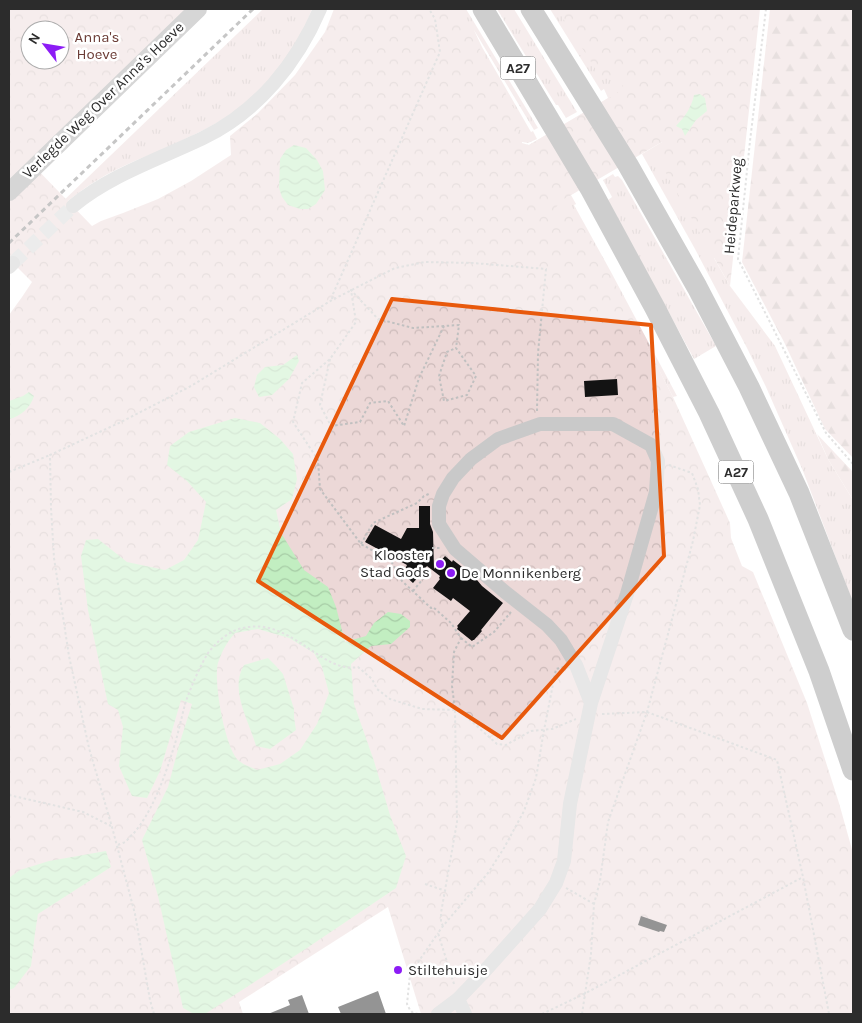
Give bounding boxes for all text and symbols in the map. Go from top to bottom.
street label: Verlegde Weg Over Anna's Hoeve [18,18,188,182]
north arrow [20,20,70,70]
park label: Anna's Hoeve [75,28,119,63]
text: N [24,30,44,47]
road number: A27 [500,56,536,80]
street label: Heideparkweg [720,157,746,255]
road number: A27 [718,461,754,484]
place label: Klooster Stad Gods [360,546,431,581]
marker: Klooster Stad Gods [434,558,446,570]
place label: De Monnikenberg [461,564,582,582]
marker: De Monnikenberg [445,567,457,579]
place label: Stiltehuisje [408,961,488,979]
marker: Stiltehuisje [392,964,404,976]

